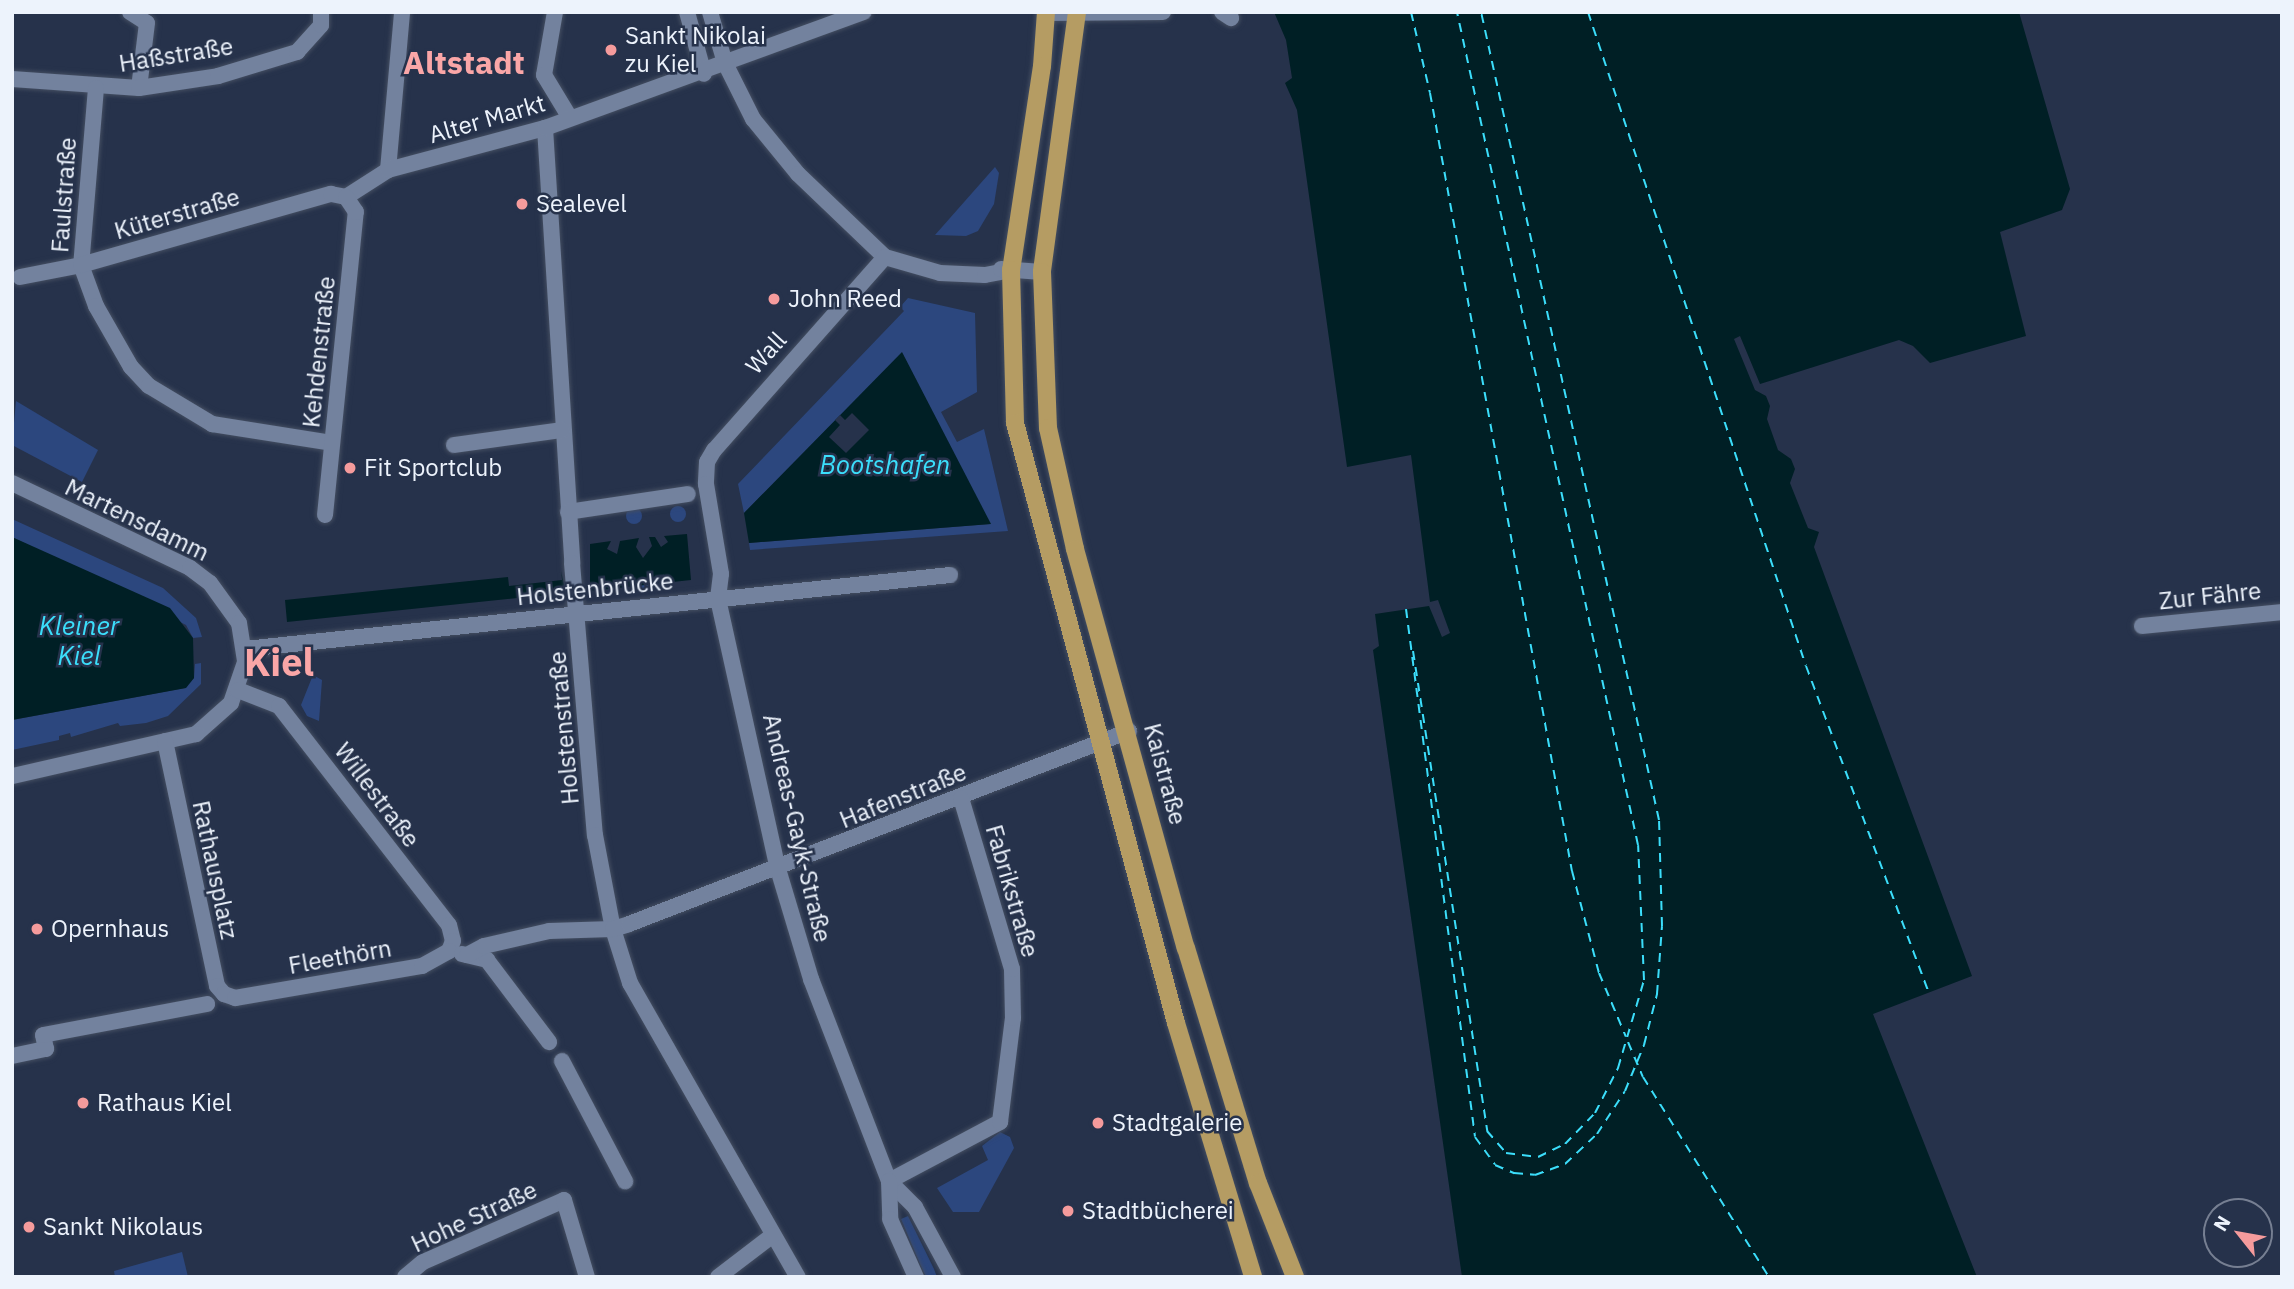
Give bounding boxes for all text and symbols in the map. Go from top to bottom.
place label: Sankt Nikolai zu Kiel [625,22,766,78]
street label: Haßstraße [117,32,235,78]
marker: Sankt Nikolai zu Kiel [603,42,619,58]
district label: Altstadt [403,43,525,81]
street label: Alter Markt [425,89,549,149]
street label: Faulstraße [46,136,82,254]
street label: Küterstraße [111,182,243,246]
place label: Sealevel [536,190,627,218]
marker: Sealevel [514,196,530,212]
street label: Kehdenstraße [297,275,341,429]
place label: John Reed [788,285,902,313]
marker: John Reed [766,291,782,307]
street label: Wall [740,326,792,380]
water label: Bootshafen [820,449,950,481]
place label: Fit Sportclub [364,454,502,482]
marker: Fit Sportclub [342,460,358,476]
street label: Martensdamm [60,473,214,567]
street label: Holstenbrücke [515,566,675,612]
street label: Zur Fähre [2157,576,2263,616]
water label: Kleiner Kiel [39,610,119,672]
district label: Kiel [244,639,314,685]
street label: Holstenstraße [543,650,585,806]
street label: Andreas-Gayk-Straße [757,711,837,945]
street label: Kaistraße [1138,720,1192,828]
street label: Willestraße [328,737,426,853]
street label: Hafenstraße [835,757,971,835]
street label: Rathausplatz [186,798,244,942]
street label: Fabrikstraße [979,821,1045,961]
place label: Opernhaus [51,915,169,943]
marker: Opernhaus [29,921,45,937]
street label: Fleethörn [286,934,394,980]
place label: Rathaus Kiel [97,1089,232,1117]
marker: Rathaus Kiel [75,1095,91,1111]
place label: Stadtgalerie [1112,1109,1242,1137]
marker: Stadtgalerie [1090,1115,1106,1131]
street label: Hohe Straße [407,1175,541,1259]
place label: Stadtbücherei [1082,1197,1234,1225]
north arrow [2203,1198,2273,1268]
marker: Stadtbücherei [1060,1203,1076,1219]
text: N [2208,1211,2236,1235]
place label: Sankt Nikolaus [43,1213,203,1241]
marker: Sankt Nikolaus [21,1219,37,1235]

